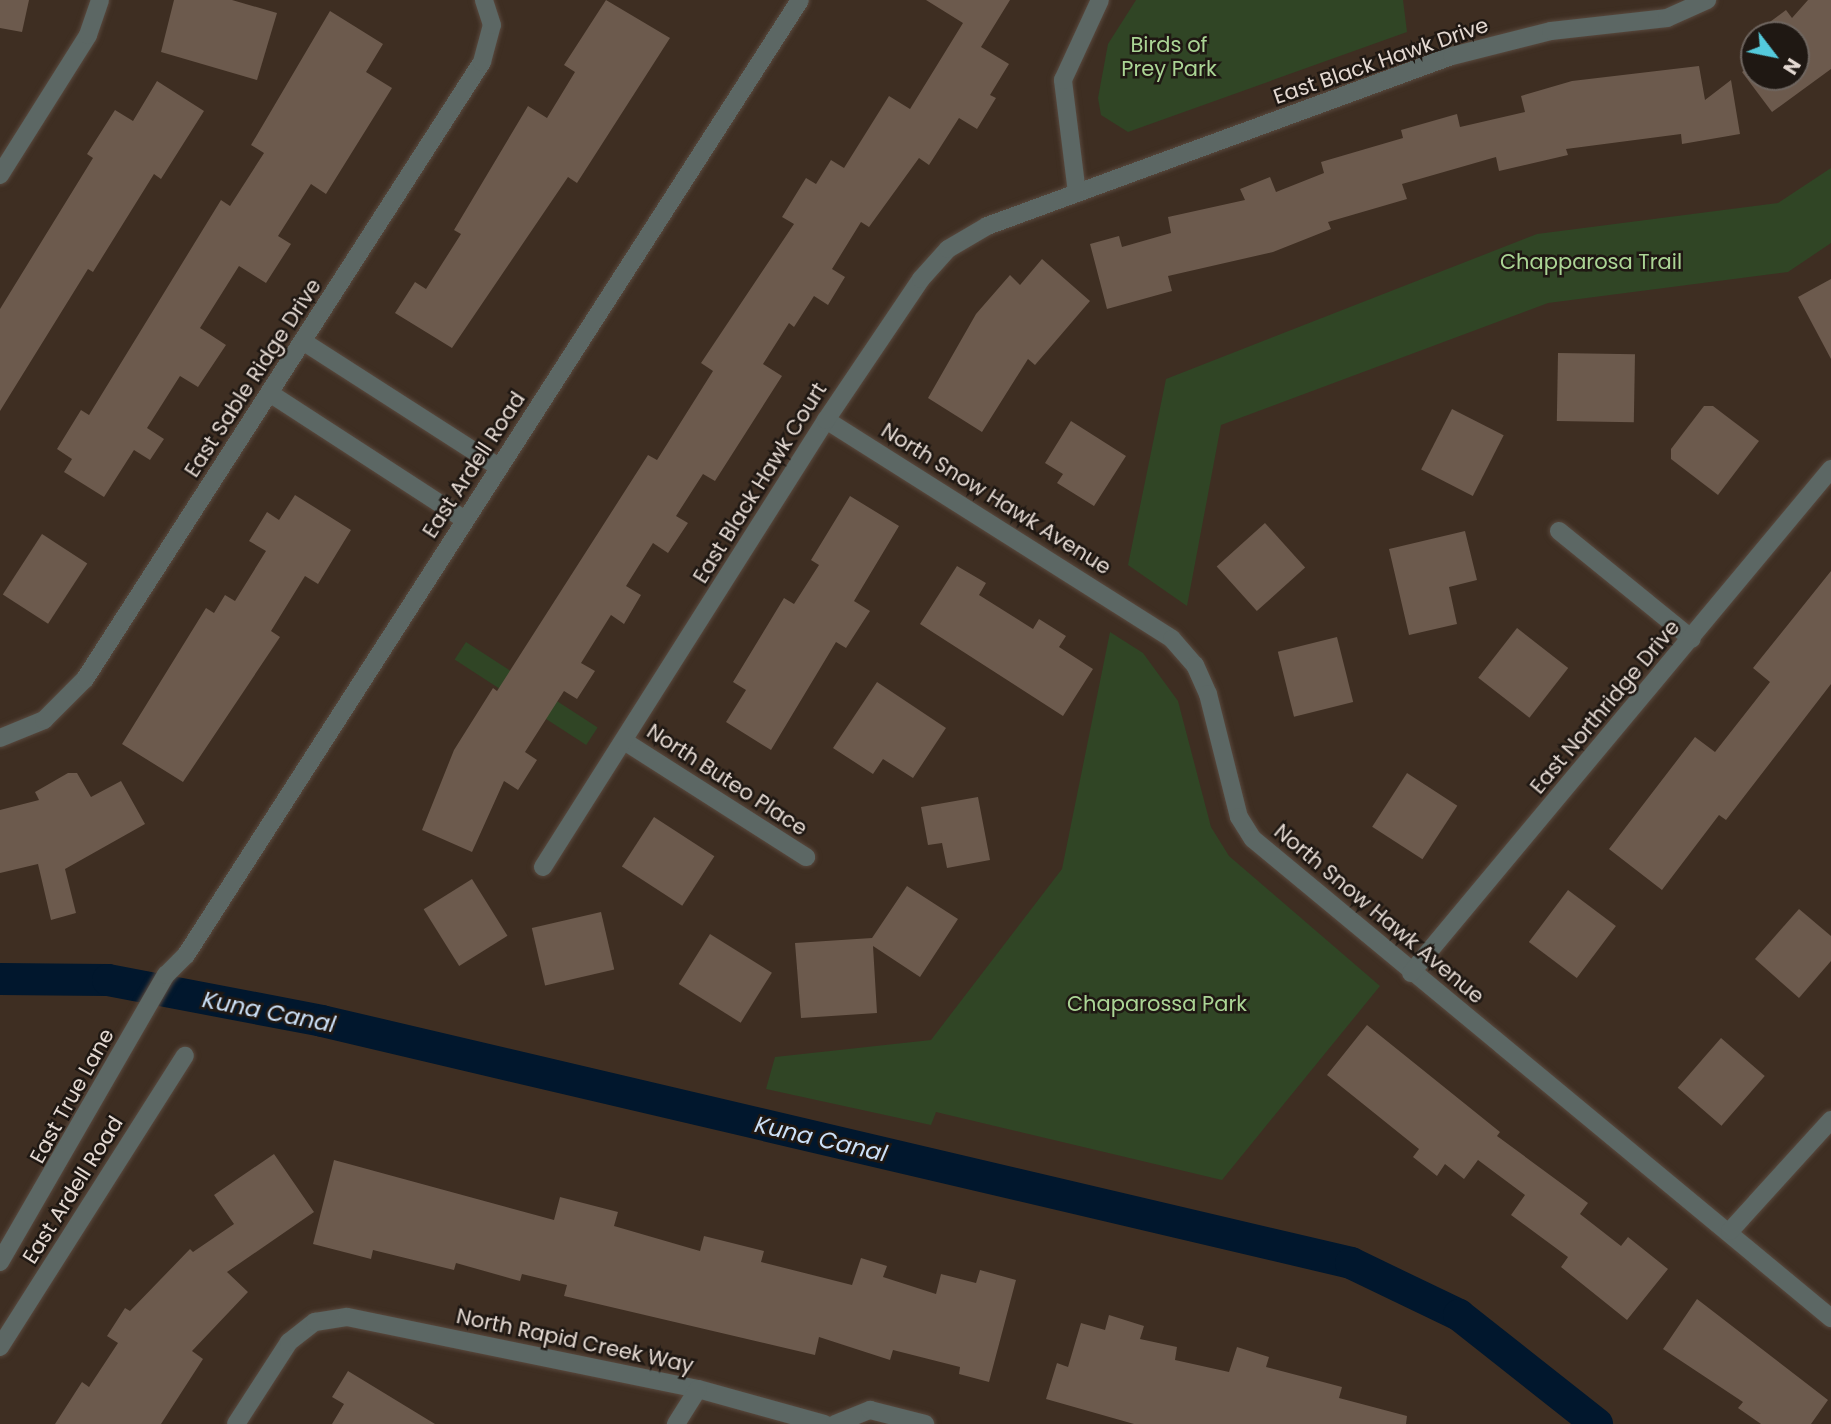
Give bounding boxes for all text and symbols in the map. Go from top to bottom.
street label: East Black Hawk Drive [1270,12,1492,110]
north arrow [1740,21,1810,91]
park label: Birds of Prey Park [1121,32,1217,82]
text: N [1776,53,1807,80]
park label: Chapparosa Trail [1500,249,1682,275]
street label: East Sable Ridge Drive [179,274,327,482]
street label: East Black Hawk Court [688,378,832,588]
street label: East Ardell Road [417,387,531,543]
street label: North Snow Hawk Avenue [877,418,1115,580]
street label: East Northridge Drive [1525,615,1685,799]
street label: North Buteo Place [642,719,812,841]
street label: North Snow Hawk Avenue [1269,819,1489,1009]
water label: Kuna Canal [200,986,338,1038]
park label: Chaparossa Park [1067,991,1247,1017]
street label: East True Lane [25,1024,119,1168]
water label: Kuna Canal [752,1110,890,1168]
street label: East Ardell Road [18,1112,128,1268]
street label: North Rapid Creek Way [454,1304,696,1378]

